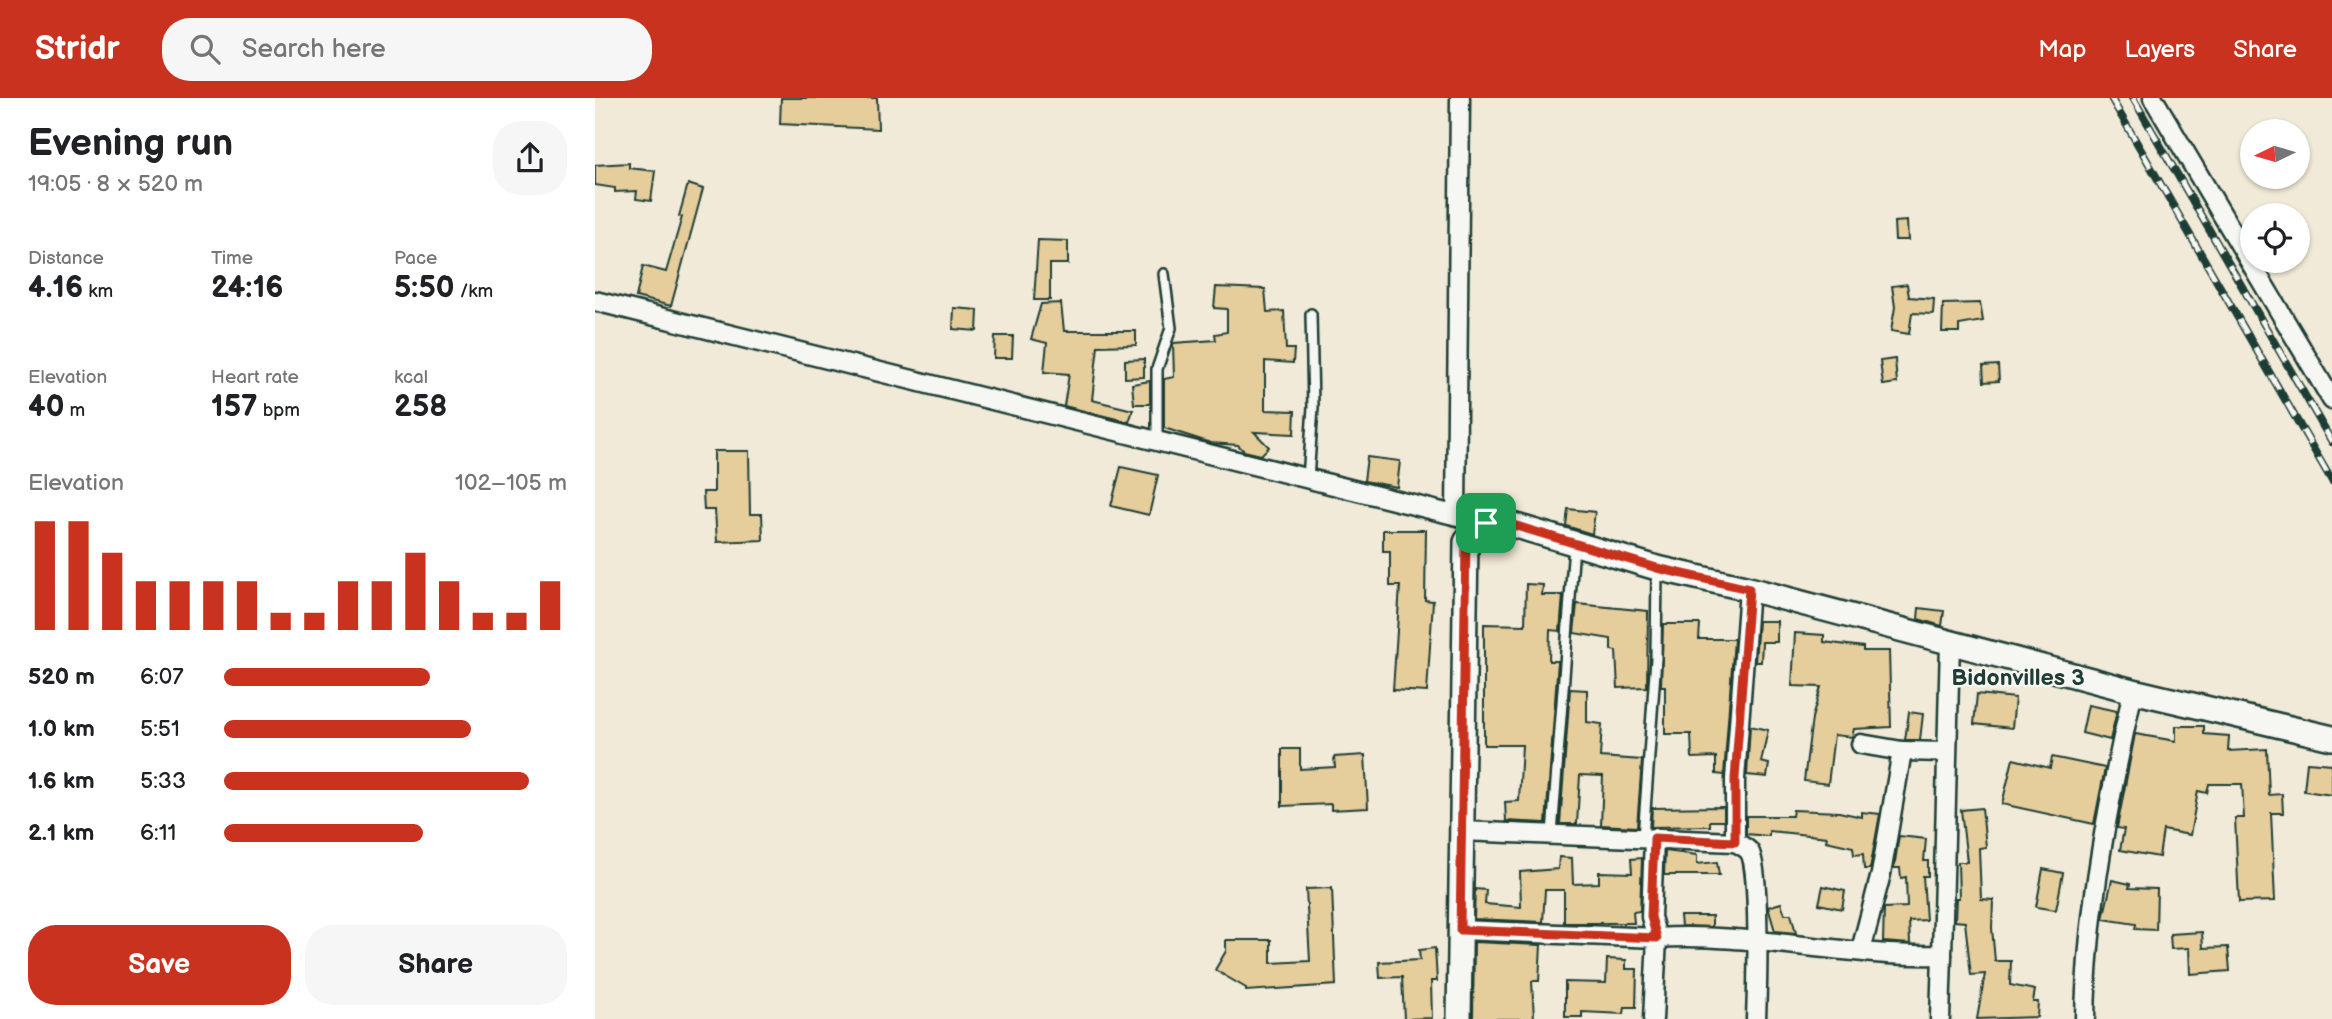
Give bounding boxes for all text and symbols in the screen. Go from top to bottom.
search box [162,18,652,81]
text: Stridr [35,29,120,69]
icon: search [186,30,224,68]
text: Search here [242,34,386,65]
text: Map [2038,35,2086,64]
text: Layers [2124,35,2195,64]
text: Share [2233,35,2297,64]
north arrow [2240,119,2310,189]
map controls [2240,119,2310,273]
text: Evening run [28,121,233,166]
button: share [493,121,567,195]
text: 19:05 · 8 × 520 m [28,170,203,198]
button: locate [2240,203,2310,273]
text: Distance [28,247,104,270]
text: Time [211,247,253,270]
text: Pace [394,247,437,270]
text: 4.16 [28,270,83,306]
text: 24:16 [211,270,283,306]
text: 5:50 [394,270,455,306]
text: km [83,280,113,303]
text: /km [455,280,493,303]
text: Elevation [28,366,107,389]
text: Heart rate [211,366,299,389]
text: kcal [394,366,428,389]
text: 40 [28,389,64,425]
text: 157 [211,389,258,425]
text: 258 [394,389,447,425]
text: m [64,399,85,422]
text: bpm [258,399,300,422]
text: Elevation [28,469,124,497]
text: 102–105 m [455,469,567,497]
pin [1456,493,1516,553]
icon: arrive [1467,504,1505,542]
text: 520 m [28,663,95,691]
text: 6:07 [140,663,184,691]
district label: Bidonvilles 3 [1951,664,2085,692]
text: 1.0 km [28,715,95,743]
text: 5:51 [140,715,180,743]
text: 1.6 km [28,767,95,795]
text: 5:33 [140,767,186,795]
text: 2.1 km [28,819,94,847]
text: 6:11 [140,819,177,847]
button: Save [28,925,291,1005]
button: Share [305,925,567,1005]

